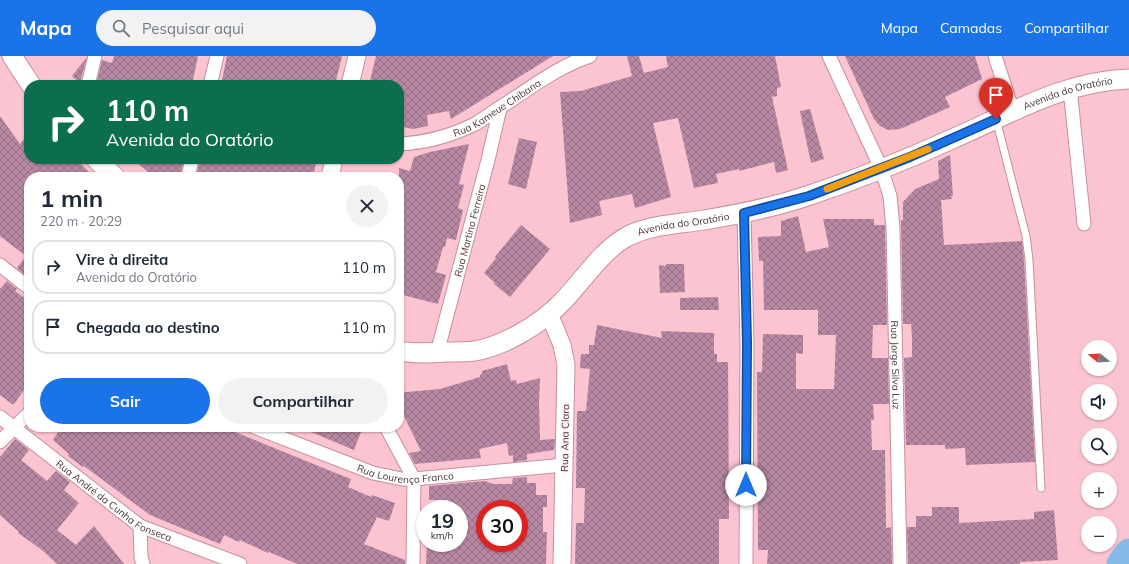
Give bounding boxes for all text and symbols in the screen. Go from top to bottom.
search box [96,10,376,46]
text: Mapa [20,16,72,40]
icon: search [110,17,132,39]
text: Pesquisar aqui [142,19,244,38]
text: Mapa [881,19,918,37]
text: Camadas [940,19,1002,37]
text: Compartilhar [1024,19,1109,37]
street label: Avenida do Oratório [1021,74,1114,112]
street label: Rua Kameue Chibana [451,76,543,139]
pin [979,78,1013,119]
icon: arrive [985,84,1007,106]
text: 110 m [106,93,189,128]
icon: right [40,96,92,148]
text: Avenida do Oratório [106,128,274,151]
street label: Rua Martino Ferreira [451,182,488,278]
text: 1 min [40,183,103,213]
button: close [346,185,388,227]
street label: Avenida do Oratório [635,209,731,238]
text: 220 m · 20:29 [40,213,122,229]
text: Vire à direita [76,250,168,269]
icon: right [42,256,64,278]
text: 110 m [342,258,386,277]
text: Avenida do Oratório [76,269,197,285]
icon: arrive [42,316,64,338]
text: Chegada ao destino [76,318,220,337]
text: 110 m [342,318,386,337]
street label: Rua Jorge Silva Luz [888,320,903,410]
north arrow [1081,340,1117,376]
map controls [1081,340,1117,552]
button: Sair [40,378,210,424]
button: Compartilhar [218,378,388,424]
button: sound [1081,384,1117,420]
street label: Rua Ana Clara [558,404,572,472]
button: search [1081,428,1117,464]
street label: Rua André da Cunha Fonseca [54,457,174,544]
street label: Rua Lourenço Franco [355,461,454,486]
position arrow [725,464,767,506]
button: + [1081,472,1117,508]
speed limit sign: 30 [476,500,528,552]
text: 19 [430,508,454,533]
button: − [1081,516,1117,552]
text: km/h [431,529,453,542]

